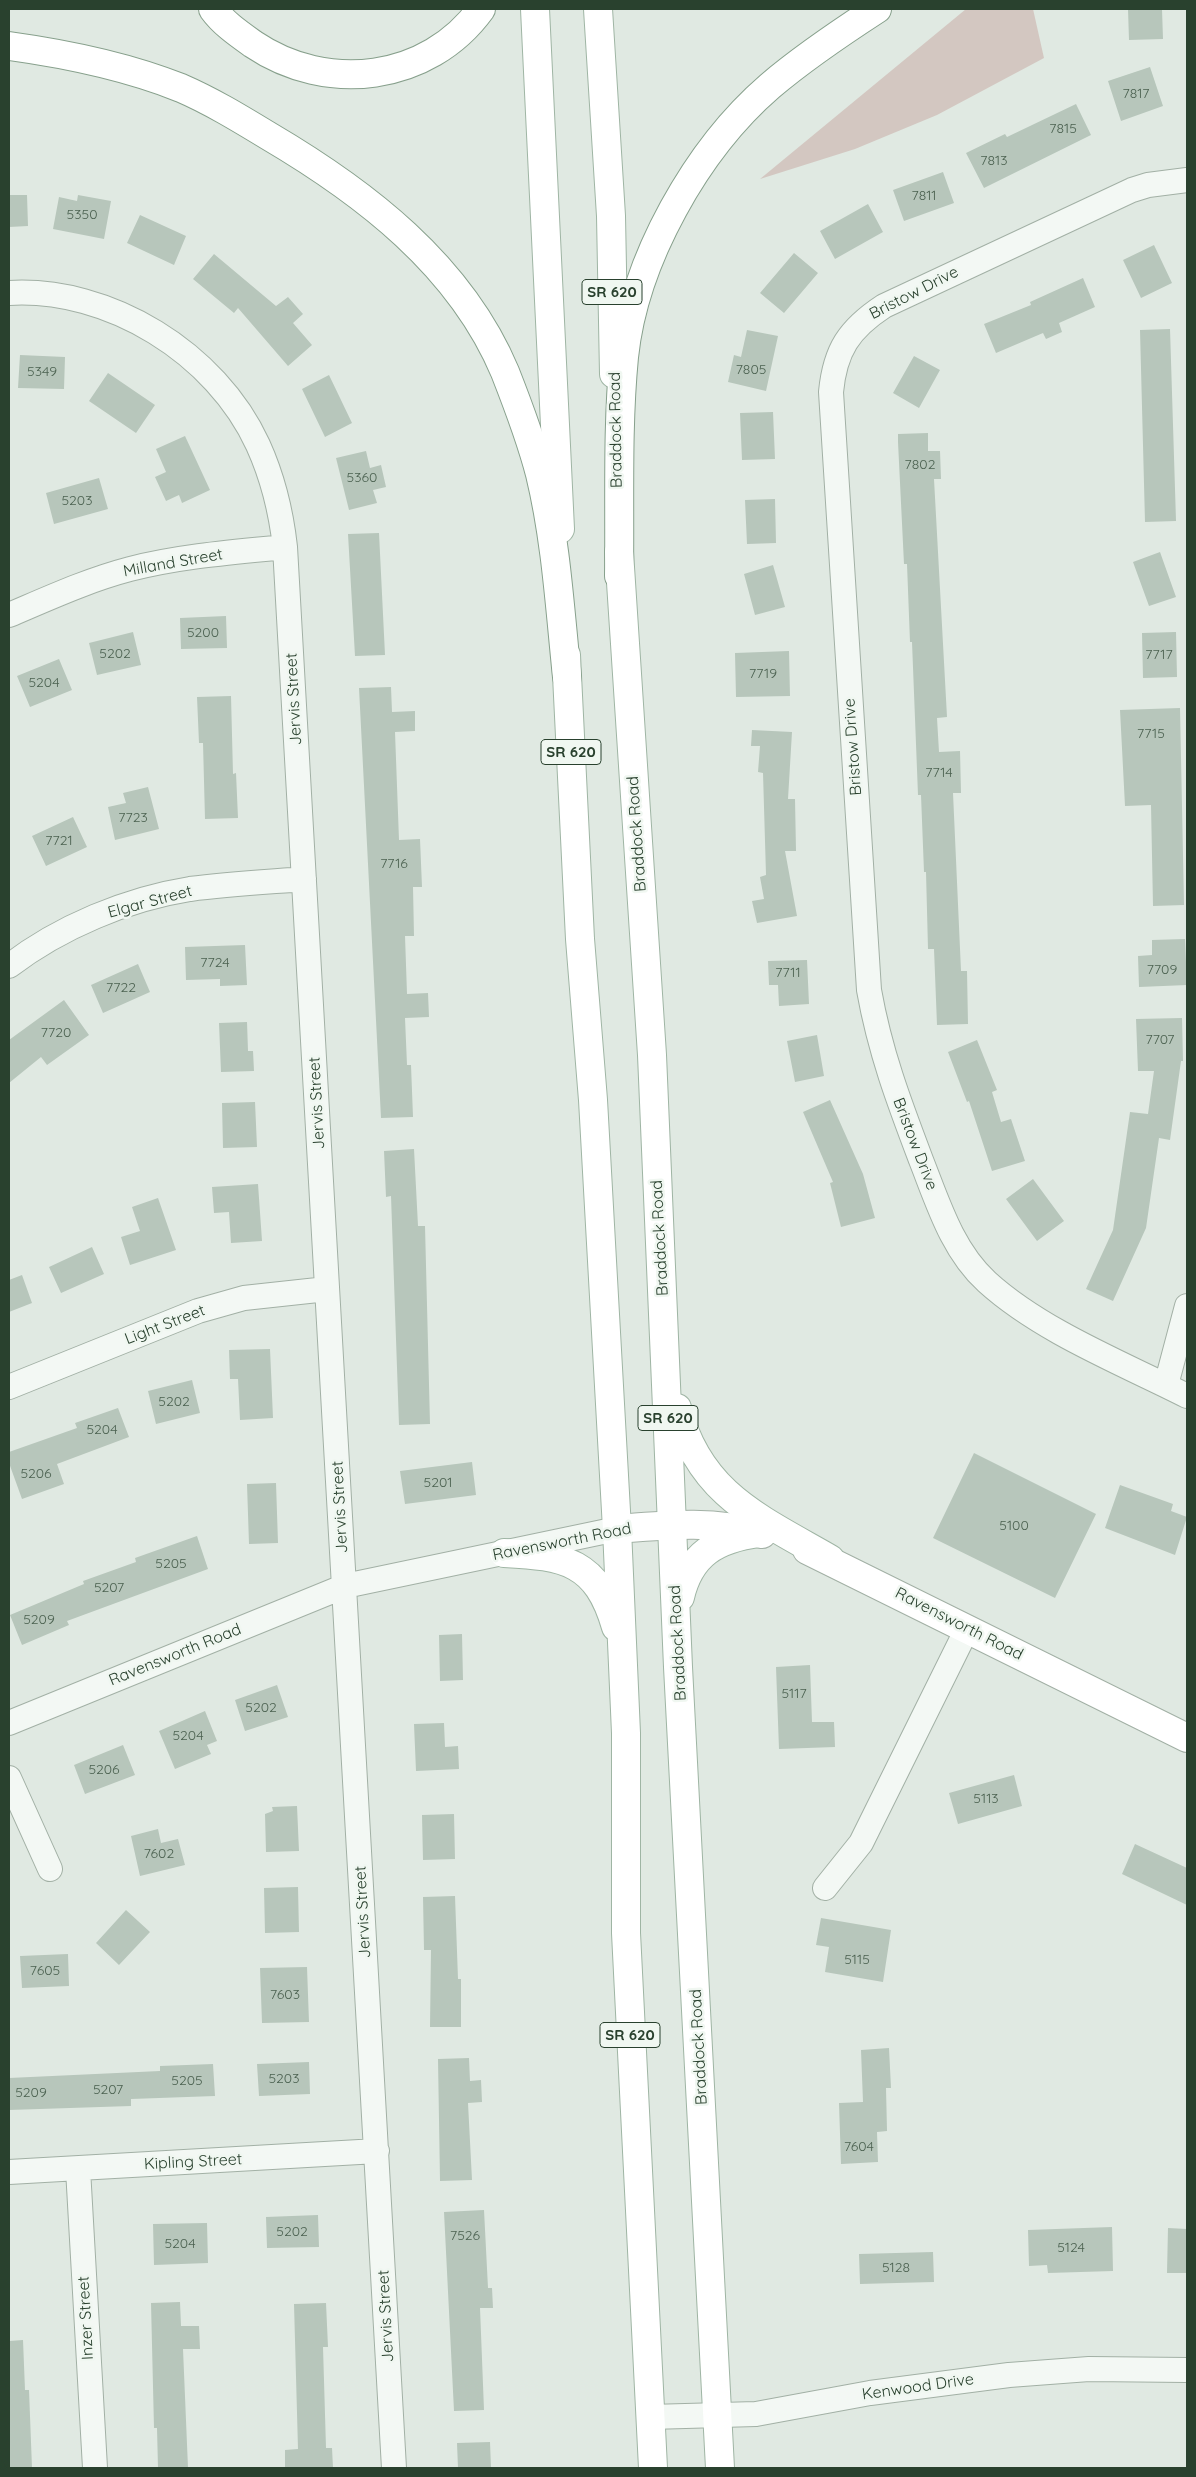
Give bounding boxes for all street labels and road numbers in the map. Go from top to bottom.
street label: Bristow Drive [866,262,962,324]
road number: SR 620 [582,280,642,304]
street label: Braddock Road [605,372,627,488]
street label: Milland Street [122,545,224,581]
street label: Jervis Street [282,652,306,746]
street label: Bristow Drive [840,698,866,796]
road number: SR 620 [541,740,601,764]
street label: Braddock Road [623,775,651,893]
street label: Elgar Street [106,882,194,922]
street label: Jervis Street [305,1056,329,1150]
street label: Bristow Drive [889,1095,941,1193]
street label: Braddock Road [647,1180,673,1296]
street label: Light Street [122,1301,208,1349]
road number: SR 620 [638,1406,698,1430]
street label: Jervis Street [328,1460,352,1554]
street label: Ravensworth Road [491,1519,633,1565]
street label: Ravensworth Road [892,1583,1026,1665]
street label: Braddock Road [665,1585,691,1701]
street label: Ravensworth Road [106,1620,244,1690]
street label: Jervis Street [351,1865,375,1959]
street label: Braddock Road [686,1989,712,2105]
road number: SR 620 [600,2022,660,2048]
street label: Kipling Street [143,2150,243,2174]
street label: Jervis Street [374,2269,398,2363]
street label: Inzer Street [74,2276,98,2360]
street label: Kenwood Drive [861,2370,975,2404]

